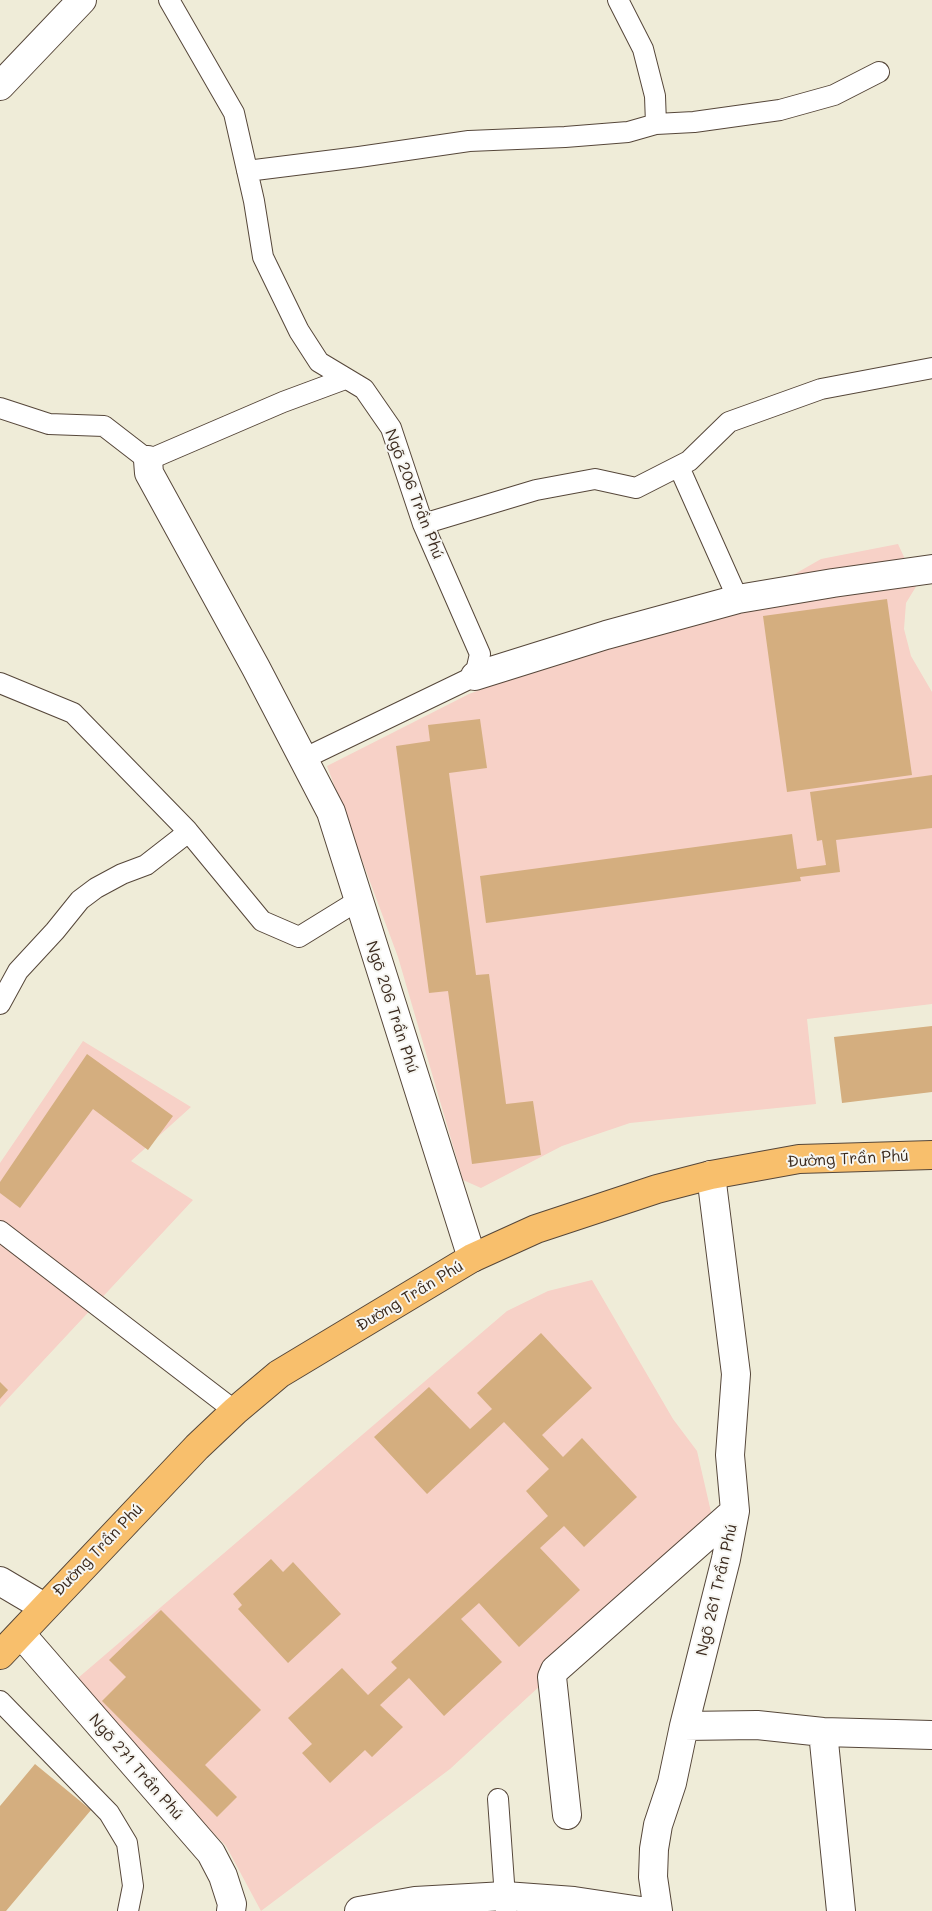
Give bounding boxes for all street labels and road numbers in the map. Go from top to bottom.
street label: Ngõ 206 Trần Phú [380,426,448,562]
street label: Ngõ 206 Trần Phú [362,939,422,1075]
street label: Đường Trần Phú [787,1146,909,1172]
street label: Đường Trần Phú [353,1256,467,1336]
street label: Đường Trần Phú [49,1500,147,1600]
street label: Ngõ 261 Trần Phú [692,1522,742,1658]
street label: Ngõ 271 Trần Phú [85,1710,187,1824]

